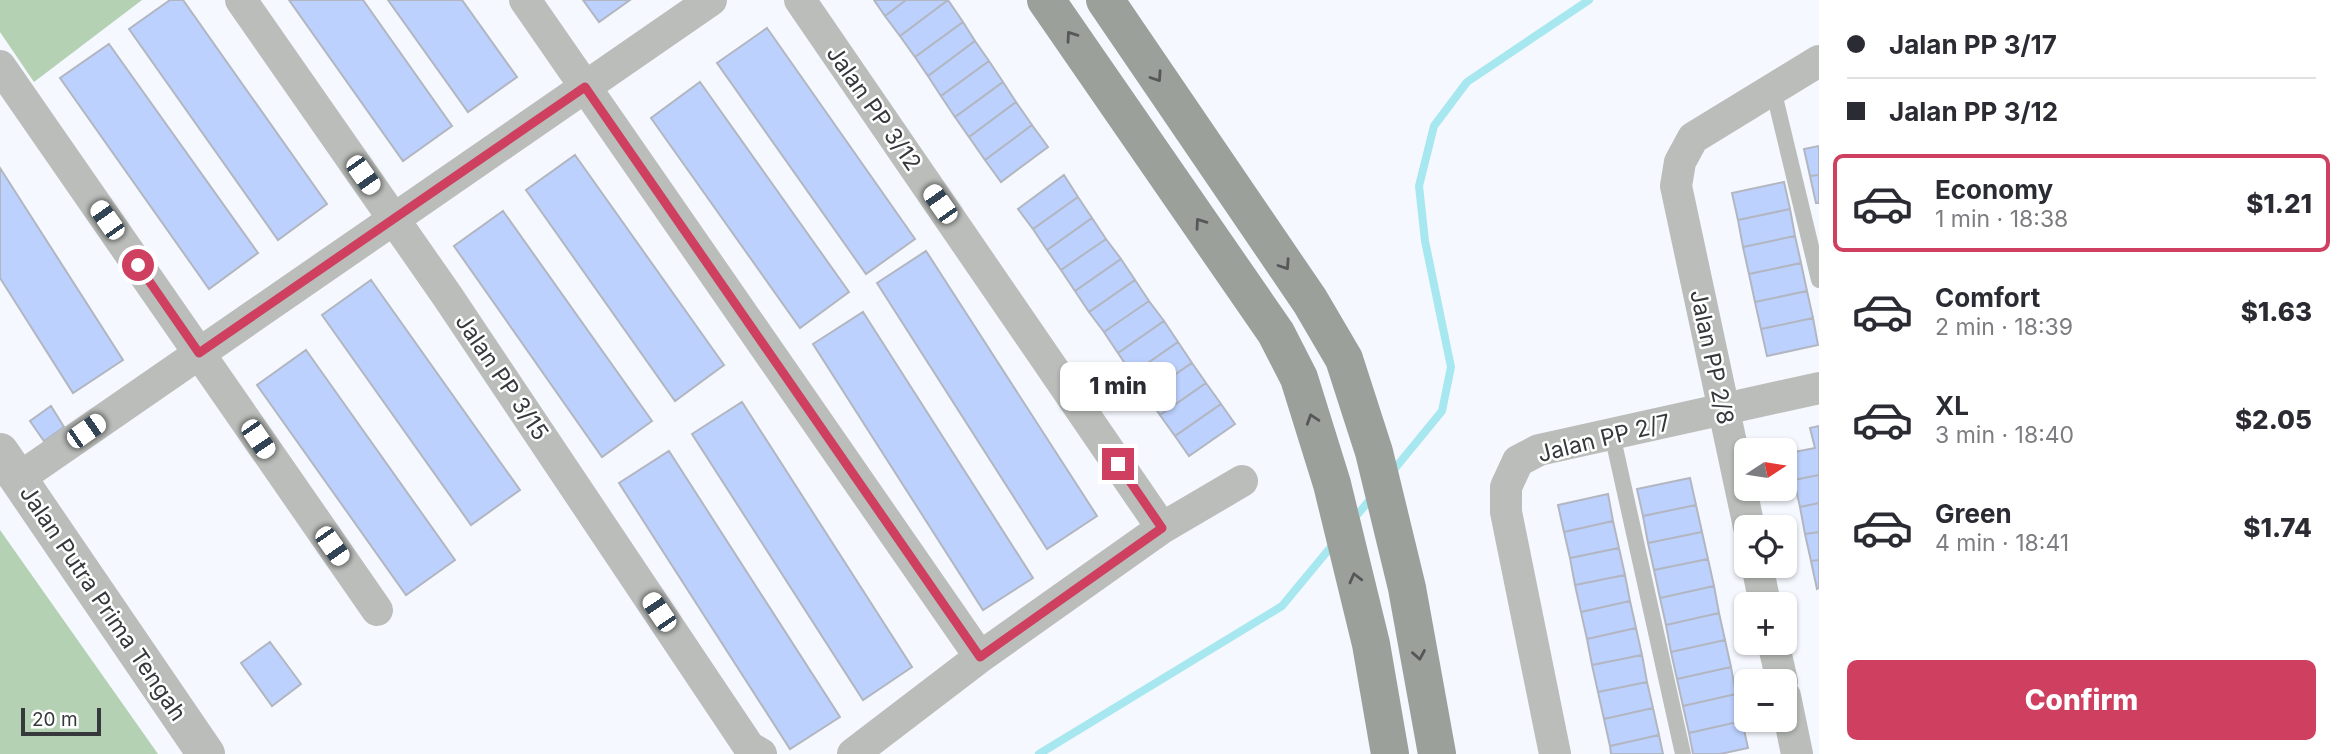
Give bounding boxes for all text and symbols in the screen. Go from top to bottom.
text: Jalan PP 3/17 [1889,29,2057,60]
one-way arrow [1067,31,1079,44]
street label: Jalan PP 3/12 [821,40,927,176]
one-way arrow [1149,69,1161,82]
text: Jalan PP 3/12 [1889,96,2058,127]
car [343,152,384,198]
icon: car [1851,172,1914,235]
text: Economy [1935,174,2053,205]
car [920,181,961,227]
text: $1.21 [2246,188,2312,219]
car [87,197,128,243]
text: 1 min · 18:38 [1935,205,2068,233]
one-way arrow [1196,218,1208,231]
route start [122,249,154,281]
one-way arrow [1277,257,1289,270]
icon: car [1851,280,1914,343]
text: Comfort [1935,282,2040,313]
street label: Jalan PP 2/8 [1684,287,1740,427]
text: $1.63 [2241,296,2312,327]
street label: Jalan PP 3/15 [449,309,555,445]
text: 2 min · 18:39 [1935,313,2073,341]
callout: 1 min [1060,363,1176,412]
text: 1 min [1089,372,1147,400]
icon: car [1851,388,1914,451]
text: XL [1935,390,1969,421]
text: $2.05 [2235,404,2312,435]
street label: Jalan PP 2/7 [1535,408,1673,468]
car [63,410,110,452]
one-way arrow [1306,414,1321,426]
car [238,416,279,462]
text: 3 min · 18:40 [1935,421,2074,449]
north arrow [1734,438,1797,500]
map controls [1734,438,1797,732]
route end [1102,448,1134,480]
street label: Jalan Putra Prima Tengah [14,480,192,726]
icon: car [1851,496,1914,559]
text: Green [1935,498,2012,529]
text: $1.74 [2243,512,2312,543]
button: locate [1734,515,1797,578]
car [312,523,353,569]
text: 4 min · 18:41 [1935,529,2069,557]
one-way arrow [1349,572,1363,584]
car [639,589,680,635]
button: + [1734,592,1797,655]
one-way arrow [1411,649,1426,661]
button: Confirm [1847,660,2316,740]
button: − [1734,669,1797,732]
scale bar [21,705,102,737]
text: 20 m [32,708,78,731]

